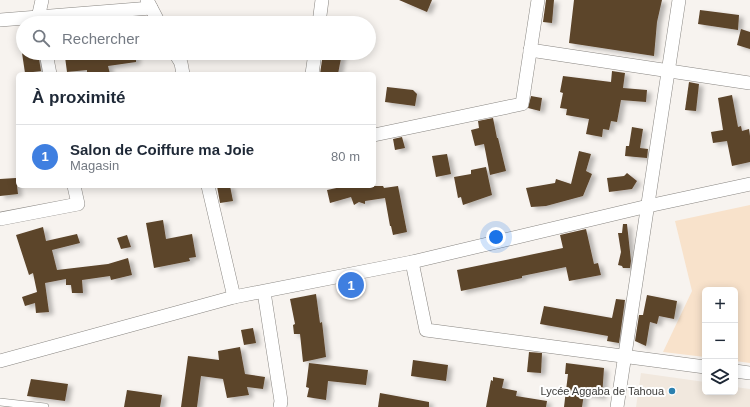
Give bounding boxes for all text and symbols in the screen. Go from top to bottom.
search box [16,16,376,60]
icon: search [30,27,52,49]
text: Rechercher [62,30,140,47]
text: À proximité [32,88,126,107]
text: Salon de Coiffure ma Joie [70,141,254,158]
text: 1 [41,149,49,164]
text: 80 m [331,149,360,164]
text: Magasin [70,158,119,173]
your location [486,227,506,247]
pin: 1 [338,270,364,300]
map controls [702,287,738,395]
button: + [702,287,738,323]
button: − [702,323,738,359]
button: layers [702,359,738,395]
place label: Lycée Aggaba de Tahoua [540,385,665,397]
marker: Lycée Aggaba de Tahoua [667,386,677,396]

